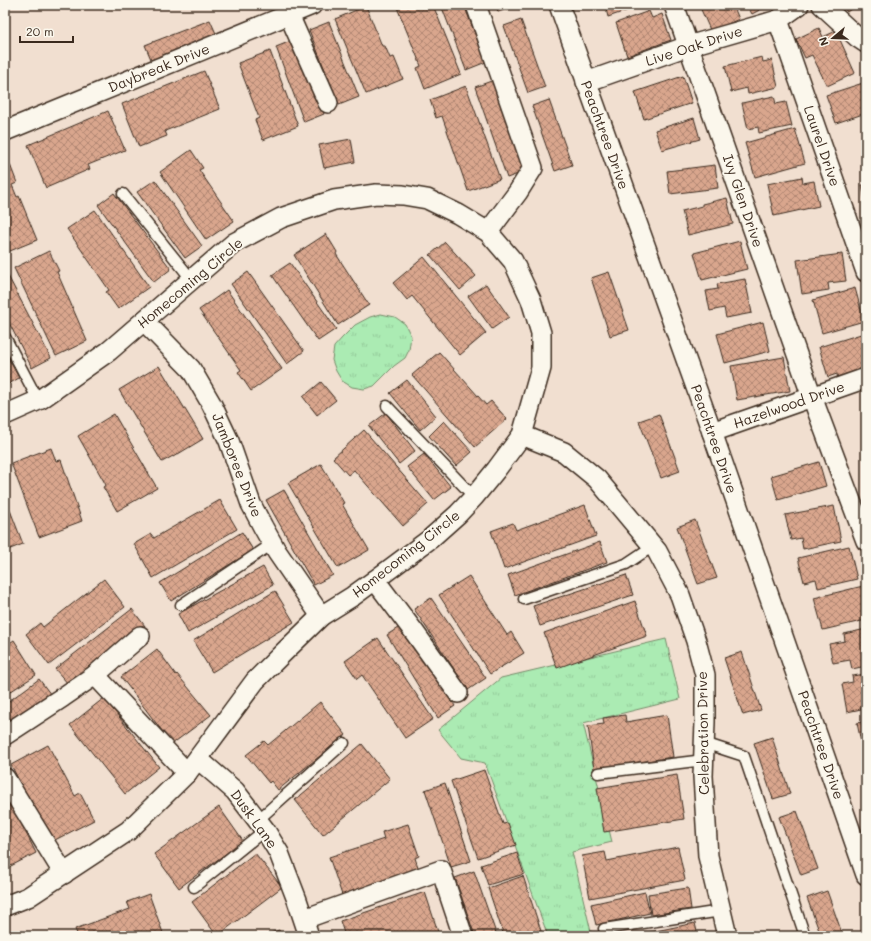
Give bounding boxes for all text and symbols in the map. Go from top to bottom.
scale bar [20,18,73,44]
north arrow [813,18,853,58]
street label: Live Oak Drive [643,21,745,70]
text: 20 m [26,23,54,39]
text: N [815,35,832,48]
street label: Daybreak Drive [105,39,212,97]
street label: Peachtree Drive [577,78,634,192]
street label: Laurel Drive [800,103,845,189]
street label: Ivy Glen Drive [719,152,768,250]
street label: Homecoming Circle [133,233,246,332]
street label: Hazelwood Drive [731,377,847,432]
street label: Peachtree Drive [687,382,742,496]
street label: Jamboree Drive [208,410,267,520]
street label: Homecoming Circle [348,505,464,602]
street label: Celebration Drive [692,671,713,795]
street label: Peachtree Drive [794,688,849,802]
street label: Dusk Lane [227,785,282,852]

